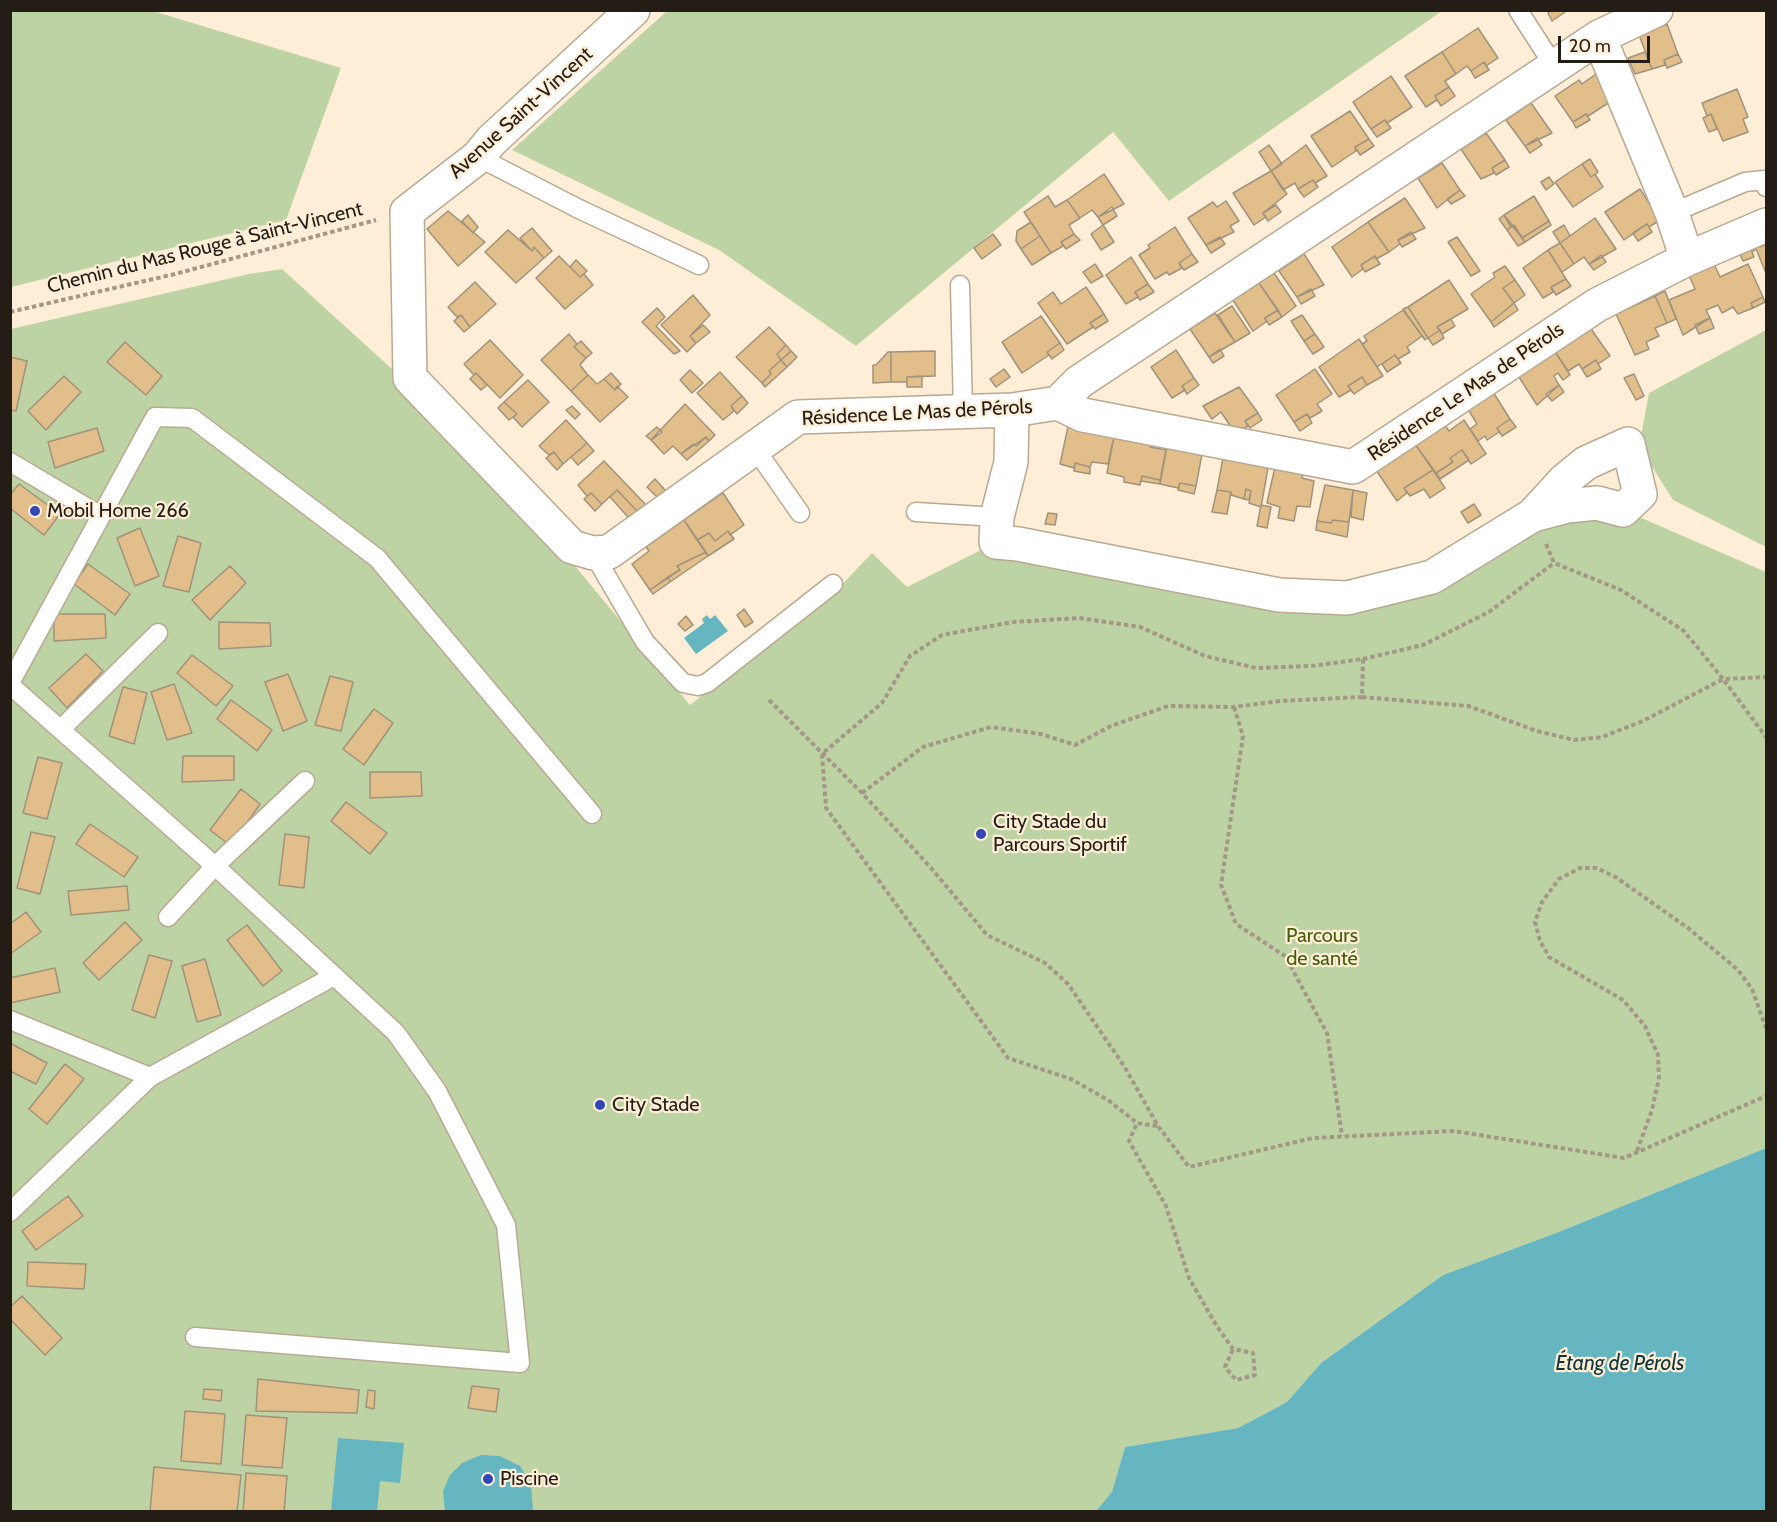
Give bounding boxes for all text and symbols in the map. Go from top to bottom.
scale bar [1561,24,1652,62]
text: 20 m [1569,35,1611,57]
street label: Avenue Saint-Vincent [444,42,598,184]
street label: Chemin du Mas Rouge à Saint-Vincent [45,197,365,299]
street label: Résidence Le Mas de Pérols [1364,317,1568,467]
street label: Résidence Le Mas de Pérols [801,395,1033,431]
place label: Mobil Home 266 [47,499,189,523]
marker: Mobil Home 266 [28,504,42,518]
place label: City Stade du Parcours Sportif [993,810,1127,857]
marker: City Stade du Parcours Sportif [974,827,988,841]
park label: Parcours de santé [1286,924,1358,971]
place label: City Stade [612,1093,700,1117]
marker: City Stade [593,1098,607,1112]
water label: Étang de Pérols [1556,1351,1684,1377]
place label: Piscine [500,1467,559,1491]
marker: Piscine [481,1472,495,1486]

